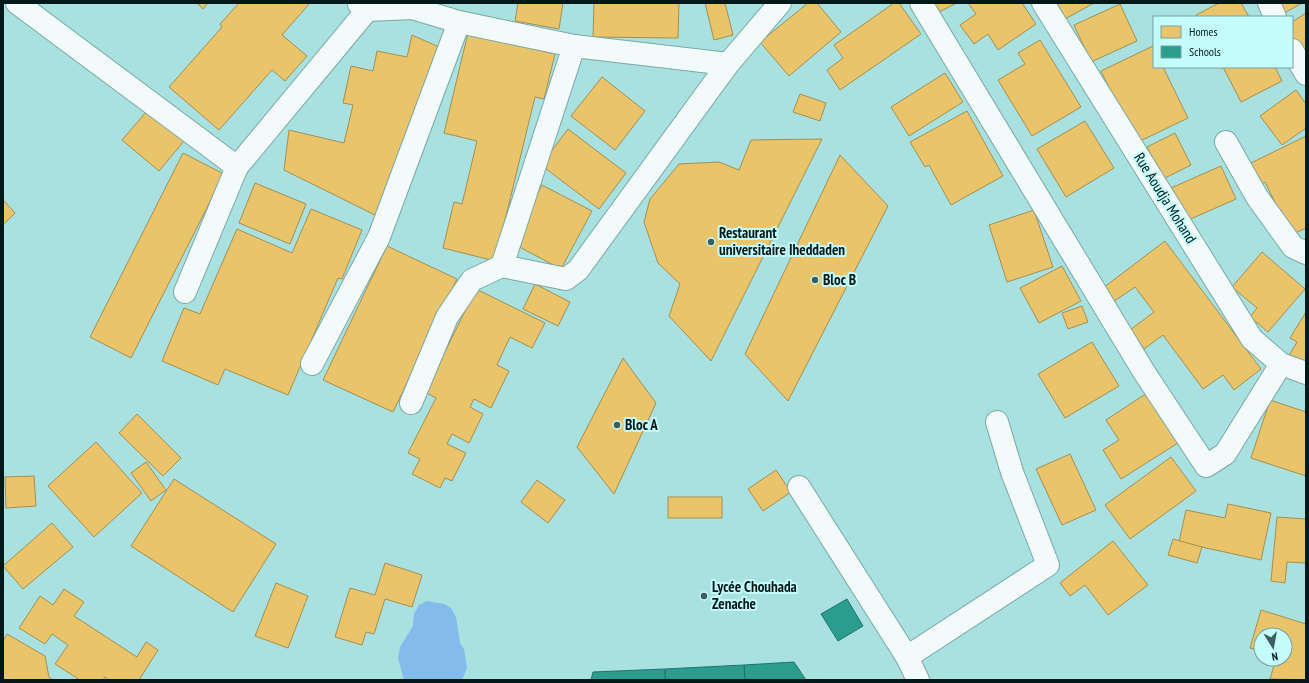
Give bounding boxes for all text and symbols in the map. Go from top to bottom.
legend [1153,16,1293,68]
text: Homes [1189,24,1217,39]
text: Schools [1189,44,1221,59]
street label: Rue Aoudja Mohand [1130,149,1201,247]
place label: Restaurant universitaire Iheddaden [719,223,845,259]
marker: Restaurant universitaire Iheddaden [706,237,716,247]
place label: Bloc B [823,270,856,289]
marker: Bloc B [810,275,820,285]
place label: Bloc A [625,415,658,434]
marker: Bloc A [612,420,622,430]
place label: Lycée Chouhada Zenache [712,577,797,613]
marker: Lycée Chouhada Zenache [699,591,709,601]
north arrow [1253,627,1293,667]
text: N [1271,649,1279,664]

